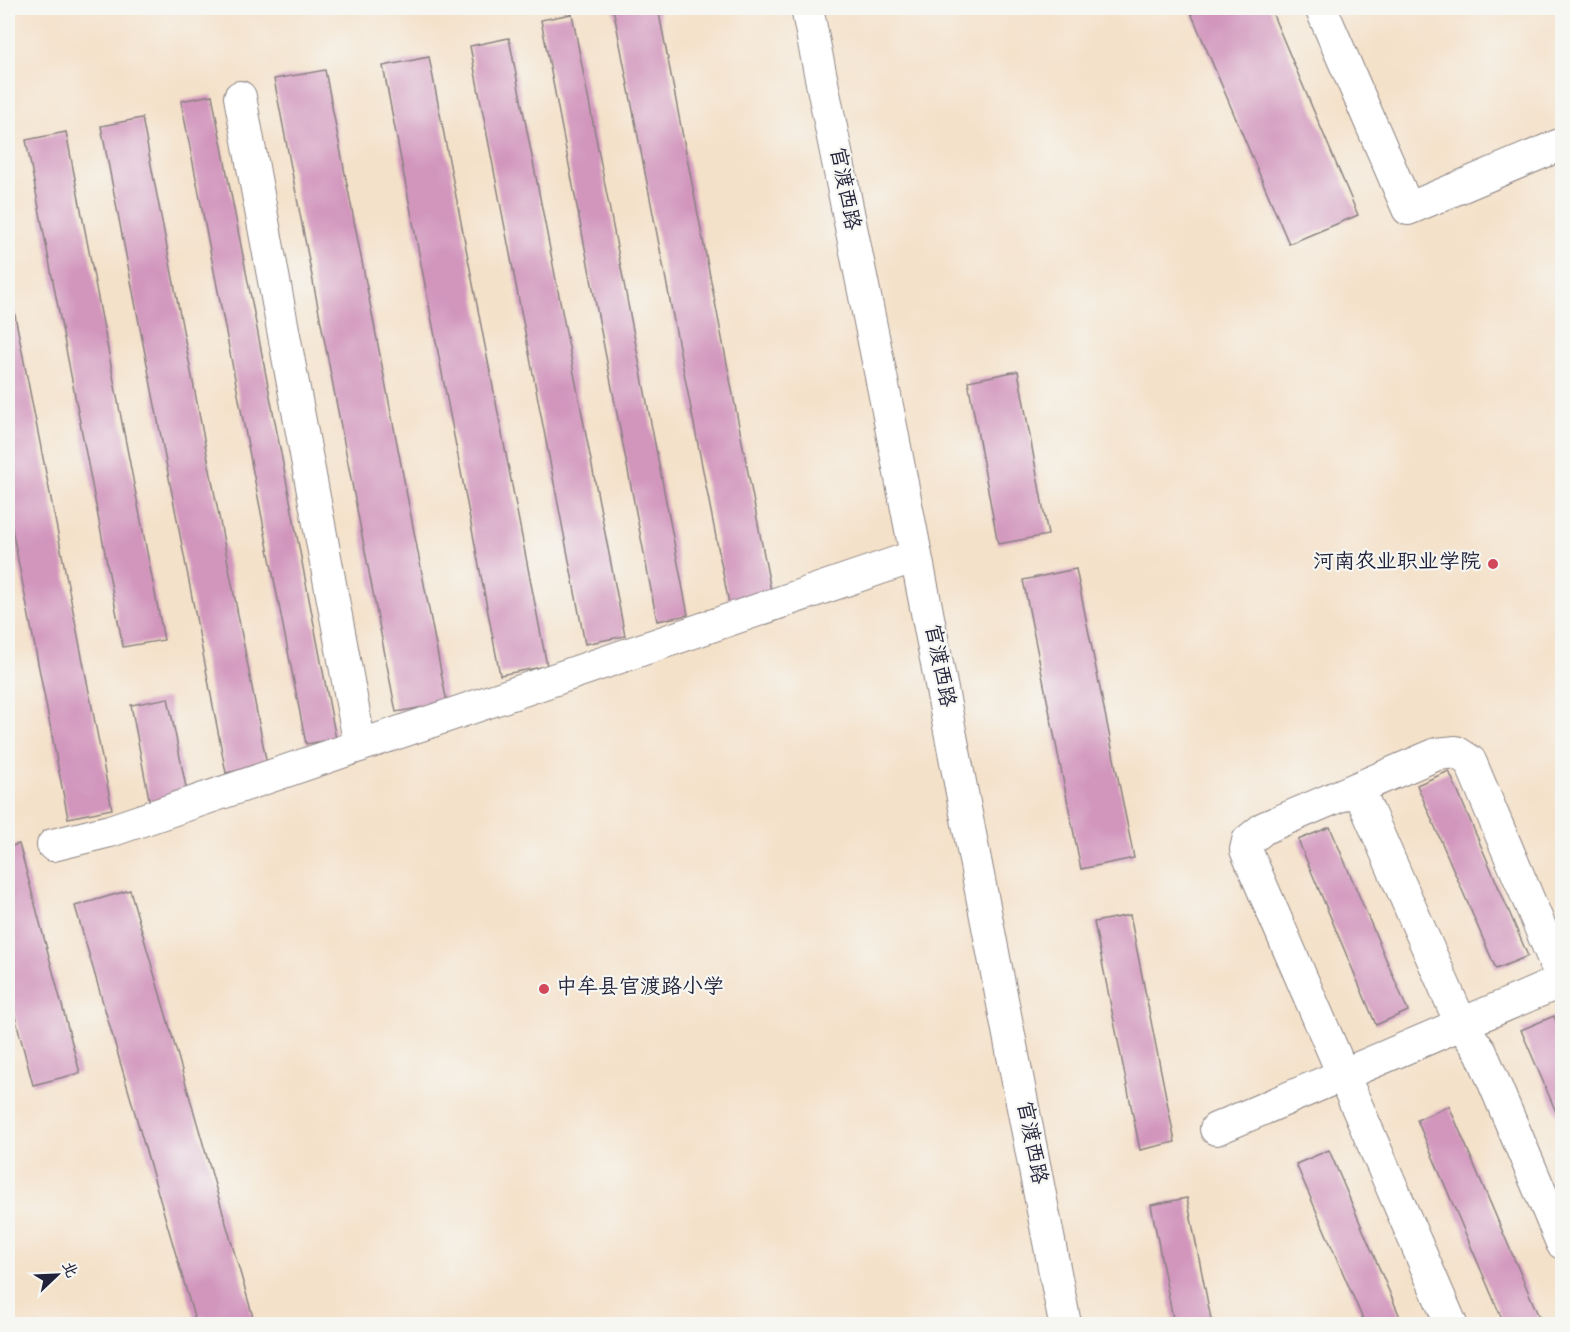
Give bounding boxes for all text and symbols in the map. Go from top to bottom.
street label: 官渡西路 [820,145,866,233]
place label: 河南农业职业学院 [1313,549,1481,579]
marker: 河南农业职业学院 [1486,557,1500,571]
street label: 官渡西路 [915,622,961,710]
place label: 中牟县官渡路小学 [556,974,724,1004]
marker: 中牟县官渡路小学 [537,982,551,996]
street label: 官渡西路 [1007,1099,1053,1187]
north arrow [27,1245,87,1305]
text: 北 [55,1258,82,1282]

